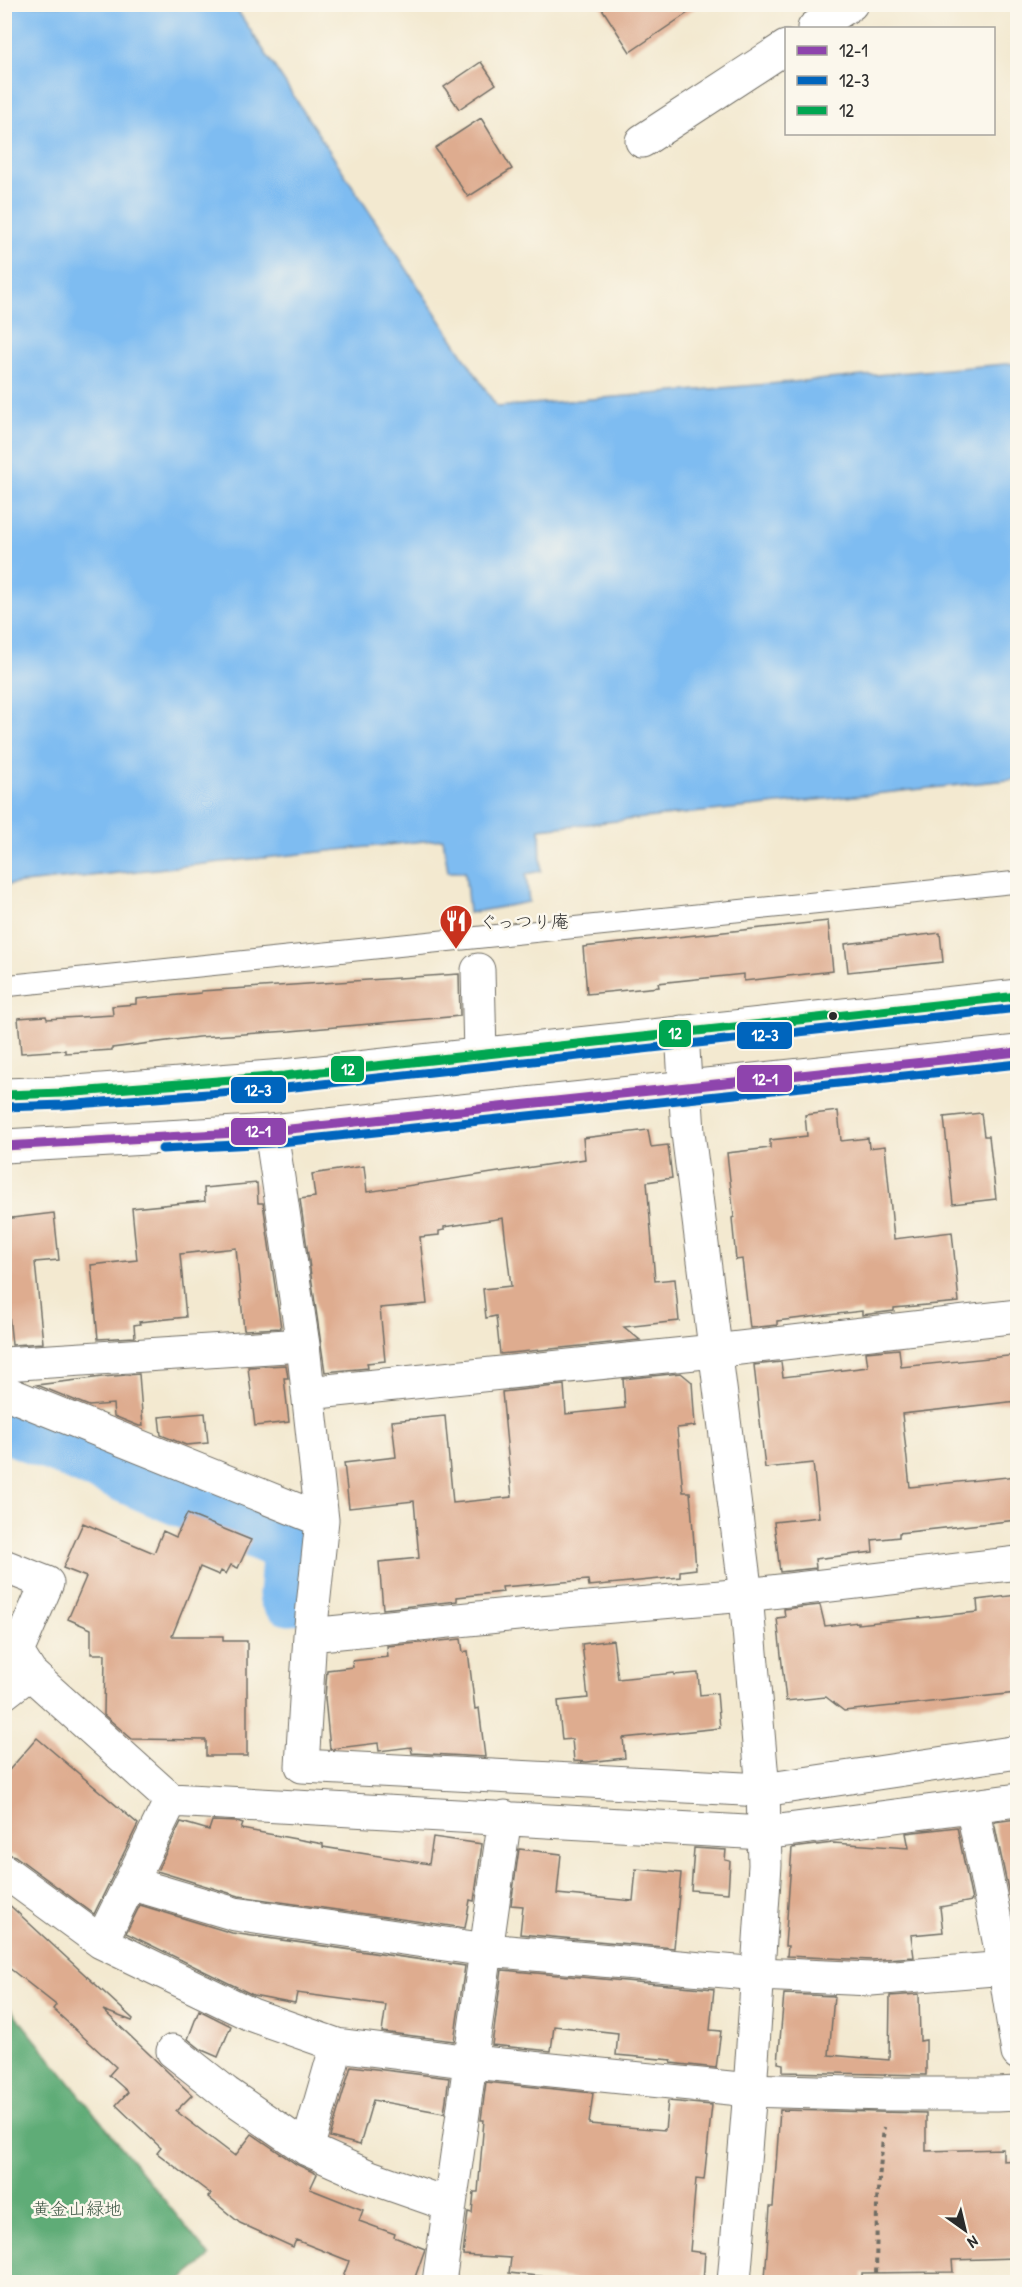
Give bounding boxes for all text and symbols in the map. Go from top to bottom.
legend [785,27,995,135]
text: 12-1 [839,38,868,63]
text: 12-3 [839,68,869,93]
text: 12 [839,98,855,123]
restaurant icon: ぐっつり庵 [438,903,474,950]
place label: ぐっつり庵 [479,909,569,934]
unlabelled marker [827,1010,839,1022]
line badge: 12 [658,1019,692,1048]
line badge: 12-3 [736,1021,793,1050]
text: 12 [668,1022,682,1044]
text: 12-3 [752,1024,778,1046]
line badge: 12 [330,1055,365,1083]
text: 12 [341,1058,355,1080]
line badge: 12-1 [736,1064,793,1093]
text: 12-1 [752,1068,778,1090]
line badge: 12-3 [230,1076,287,1104]
text: 12-3 [245,1079,271,1101]
line badge: 12-1 [230,1117,287,1146]
text: 12-1 [245,1120,271,1142]
park label: 黄金山緑地 [32,2196,122,2221]
north arrow [935,2200,995,2260]
text: N [963,2231,983,2254]

